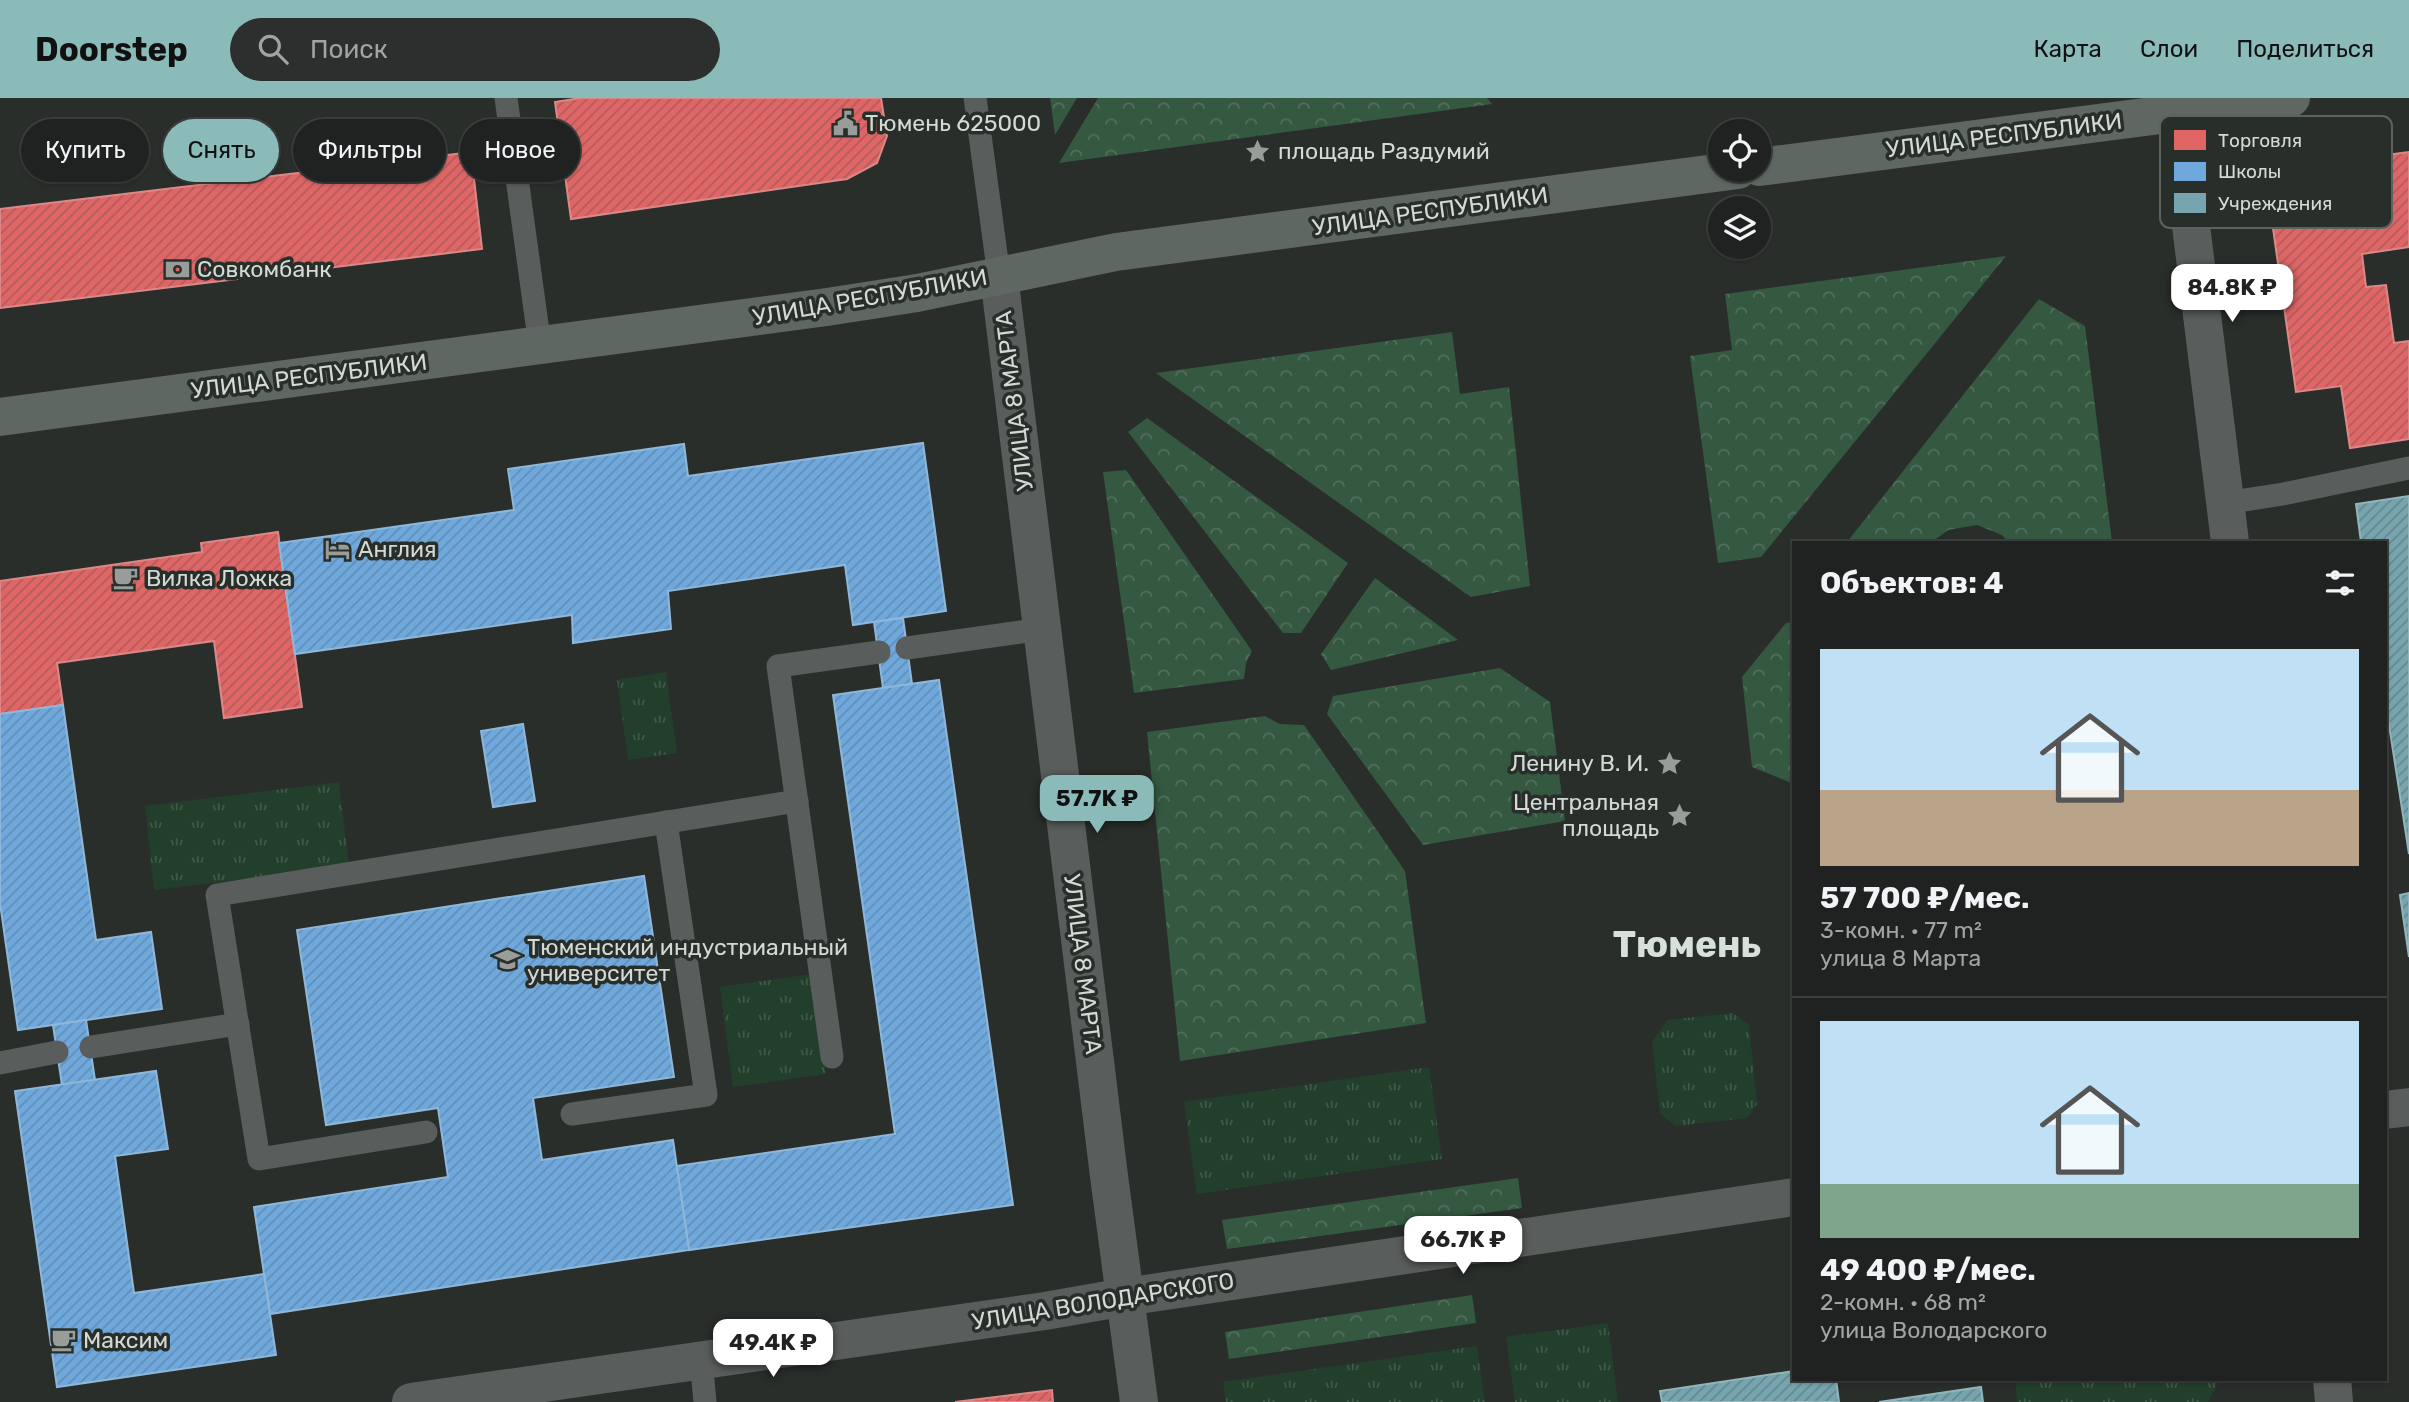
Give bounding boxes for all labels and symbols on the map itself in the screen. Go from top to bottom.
street label: УЛИЦА РЕСПУБЛИКИ [1884,107,2124,163]
public building icon: Тюмень 625000 [831,109,859,137]
place label: Тюмень 625000 [865,109,1041,137]
legend [2160,116,2392,228]
text: Торговля [2218,129,2302,152]
place icon: площадь Раздумий [1244,137,1272,165]
place label: площадь Раздумий [1278,137,1490,165]
text: Школы [2218,160,2281,183]
street label: УЛИЦА РЕСПУБЛИКИ [1310,181,1550,241]
text: Учреждения [2218,192,2332,215]
bank icon: Совкомбанк [163,255,191,283]
place label: Совкомбанк [197,255,331,283]
street label: УЛИЦА РЕСПУБЛИКИ [751,263,989,331]
pin: 84.8K ₽ [2167,264,2297,324]
street label: УЛИЦА 8 МАРТА [989,309,1039,493]
street label: УЛИЦА РЕСПУБЛИКИ [189,348,429,404]
hotel icon: Англия [324,535,352,563]
place label: Англия [358,535,437,563]
cafe icon: Вилка Ложка [112,564,140,592]
place label: Вилка Ложка [146,564,292,592]
place label: Ленину В. И. [1510,749,1649,777]
place icon: Ленину В. И. [1655,749,1683,777]
pin: 57.7K ₽ [1032,776,1162,835]
place label: Центральная площадь [1513,788,1659,842]
place icon: Центральная площадь [1665,801,1693,829]
street label: УЛИЦА 8 МАРТА [1058,872,1108,1056]
district label: Тюмень [1613,922,1761,966]
place label: Тюменский индустриальный университет [527,933,848,987]
school or university icon: Тюменский индустриальный университет [493,946,521,974]
pin: 66.7K ₽ [1398,1216,1528,1276]
street label: УЛИЦА ВОЛОДАРСКОГО [970,1266,1236,1336]
pin: 49.4K ₽ [708,1320,838,1379]
cafe icon: Максим [49,1326,77,1354]
place label: Максим [83,1326,168,1354]

